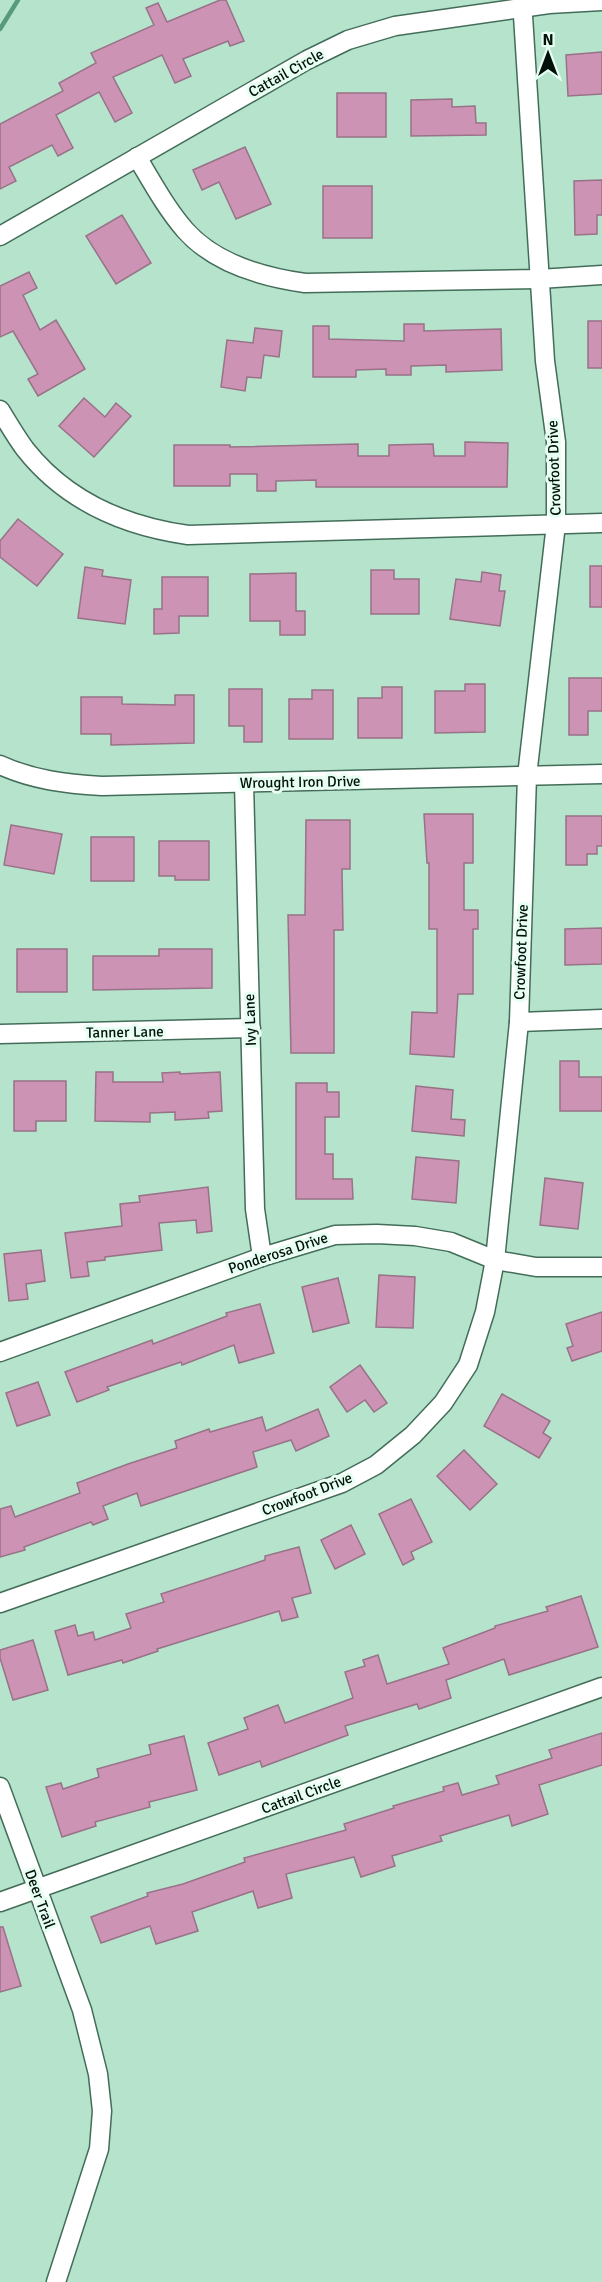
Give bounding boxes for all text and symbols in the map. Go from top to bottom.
north arrow [518,24,578,84]
text: N [542,30,554,50]
street label: Cattail Circle [245,45,327,101]
street label: Crowfoot Drive [543,420,565,516]
street label: Wrought Iron Drive [239,772,361,792]
street label: Crowfoot Drive [510,904,532,1000]
street label: Ivy Lane [240,993,260,1047]
street label: Tanner Lane [86,1022,164,1042]
street label: Ponderosa Drive [226,1228,330,1278]
street label: Crowfoot Drive [259,1468,355,1520]
street label: Cattail Circle [259,1772,343,1818]
street label: Deer Trail [21,1867,59,1931]

